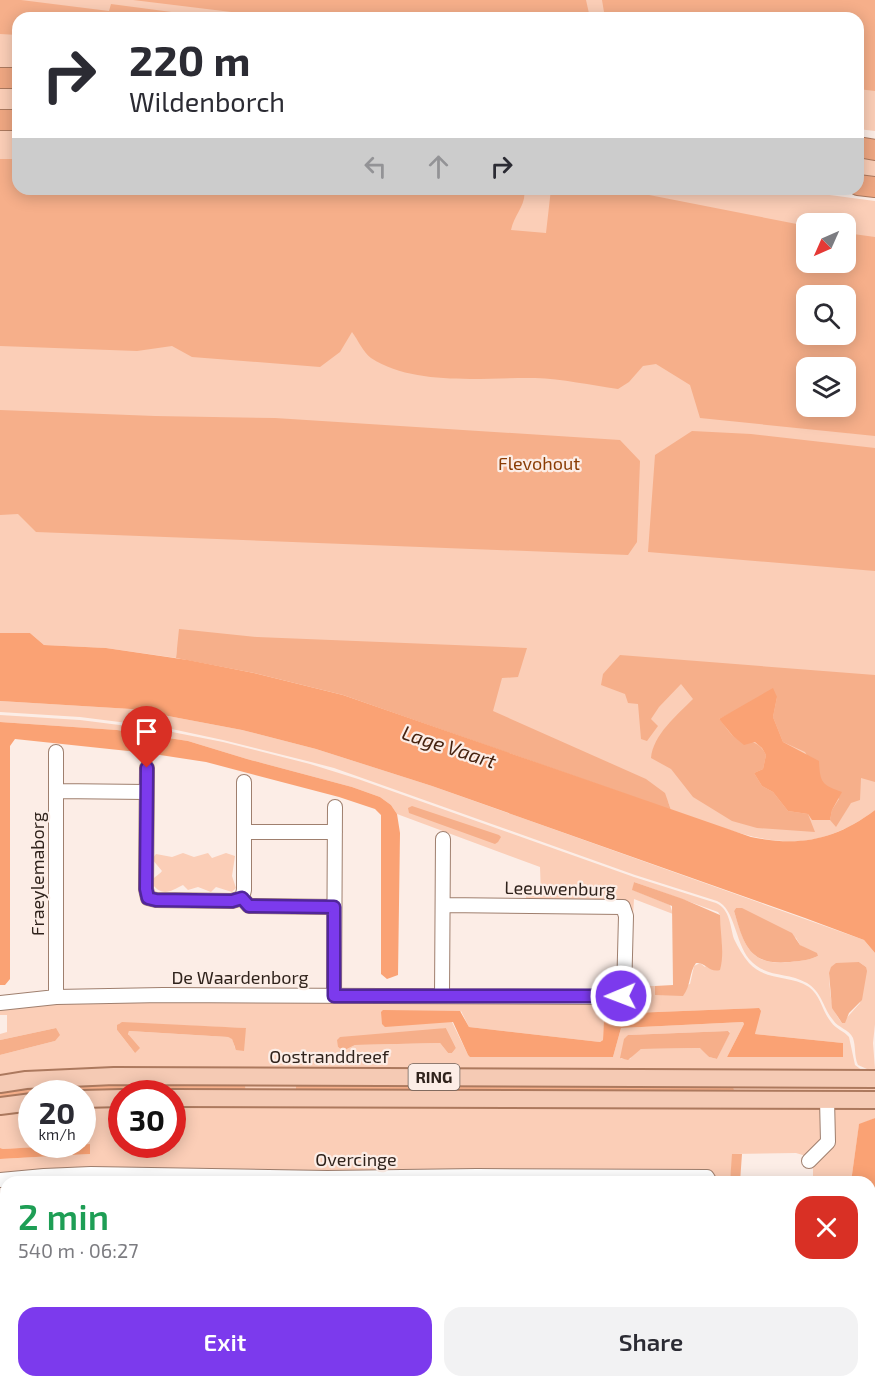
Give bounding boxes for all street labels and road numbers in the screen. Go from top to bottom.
street label: Fraeylemaborg [26,812,48,936]
street label: Leeuwenburg [504,876,616,900]
street label: De Waardenborg [171,966,309,988]
street label: Oostranddreef [269,1045,390,1067]
road number: RING [408,1064,460,1090]
street label: Overcinge [315,1148,397,1170]

